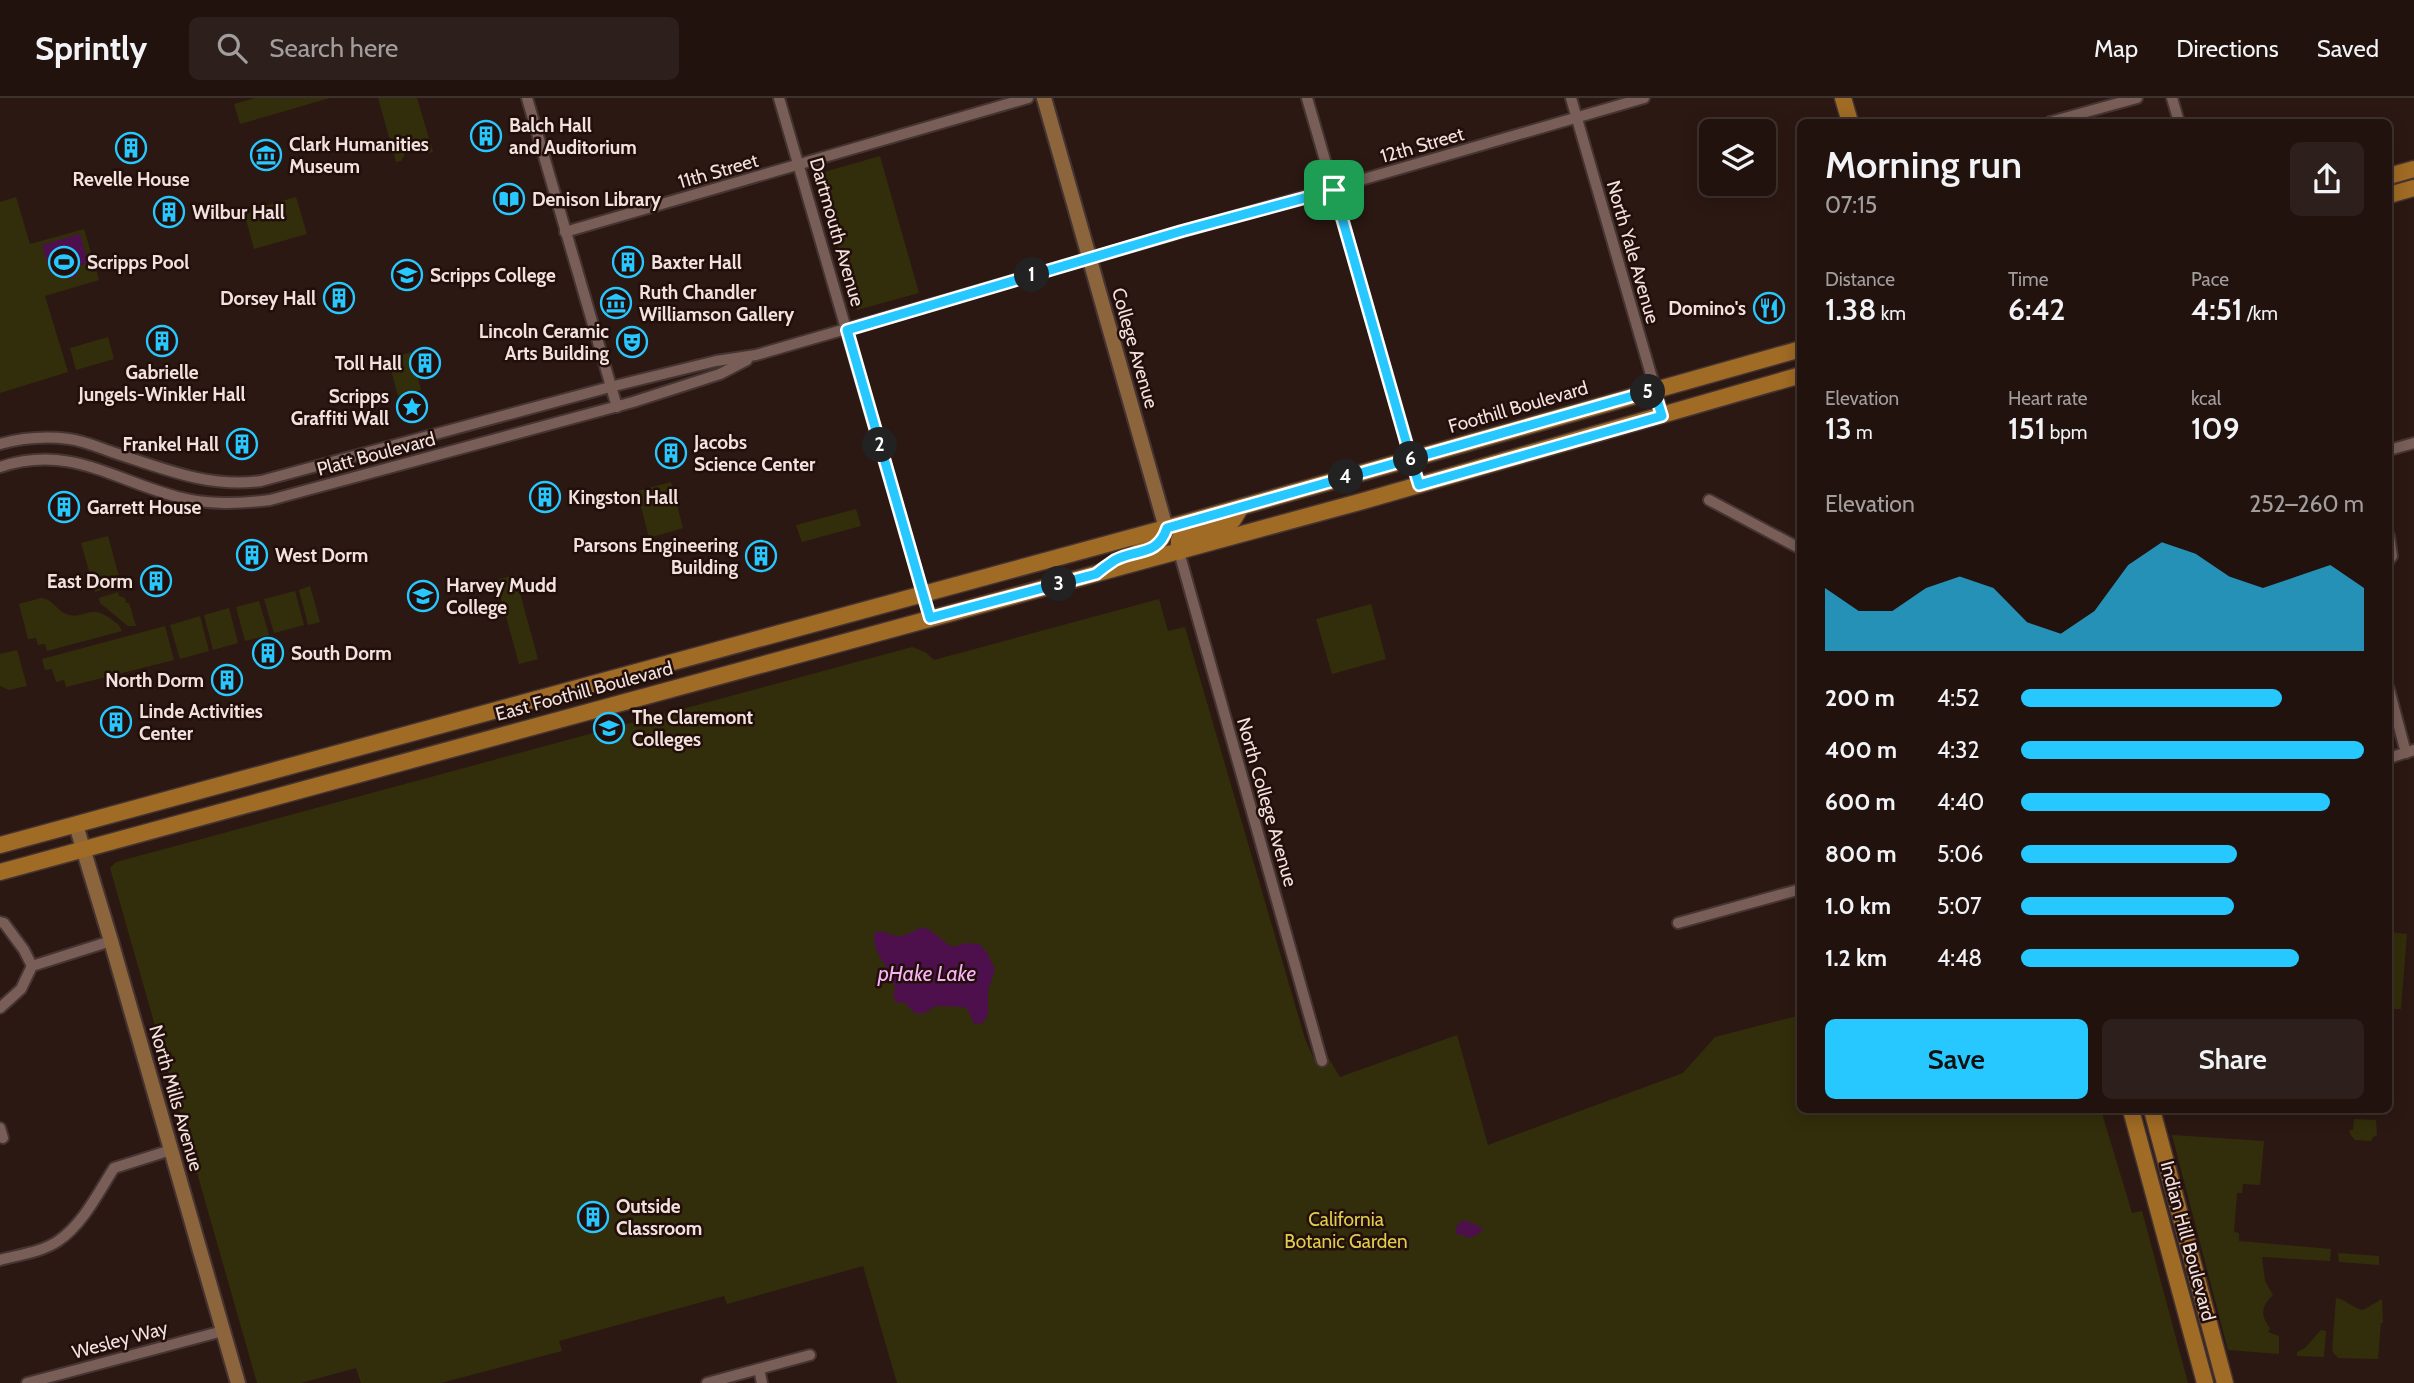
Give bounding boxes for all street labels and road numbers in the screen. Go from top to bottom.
street label: 12th Street [1378,122,1467,168]
street label: 11th Street [675,148,761,193]
street label: Dartmouth Avenue [805,155,869,309]
street label: North Yale Avenue [1602,178,1664,326]
street label: College Avenue [1107,285,1163,411]
street label: Foothill Boulevard [1445,376,1591,438]
street label: Platt Boulevard [314,427,438,481]
street label: East Foothill Boulevard [493,656,675,726]
street label: North College Avenue [1232,715,1302,889]
street label: North Mills Avenue [144,1022,208,1174]
street label: Indian Hill Boulevard [2156,1158,2220,1324]
street label: Wesley Way [70,1316,171,1364]

